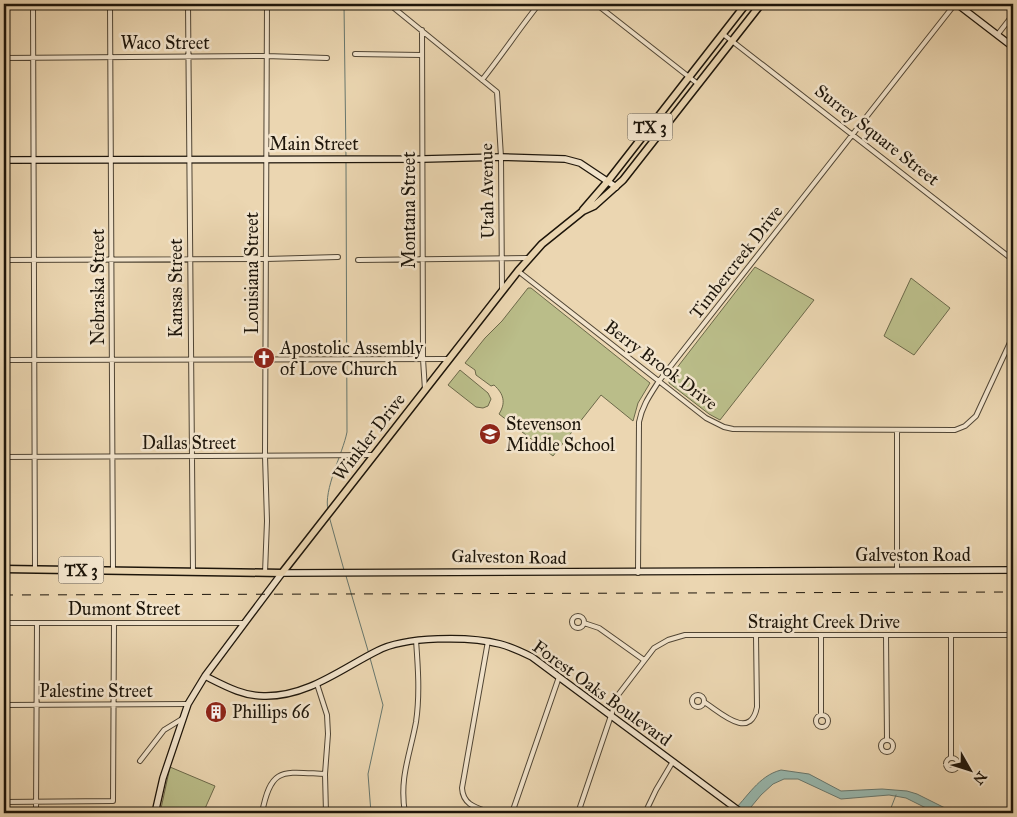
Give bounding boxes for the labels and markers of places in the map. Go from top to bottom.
place label: Apostolic Assembly of Love Church [279,337,424,380]
church icon: Apostolic Assembly of Love Church [252,346,276,370]
place label: Stevenson Middle School [506,413,615,456]
school or university icon: Stevenson Middle School [478,422,502,446]
building icon: Phillips 66 [204,700,228,724]
place label: Phillips 66 [232,701,311,723]

